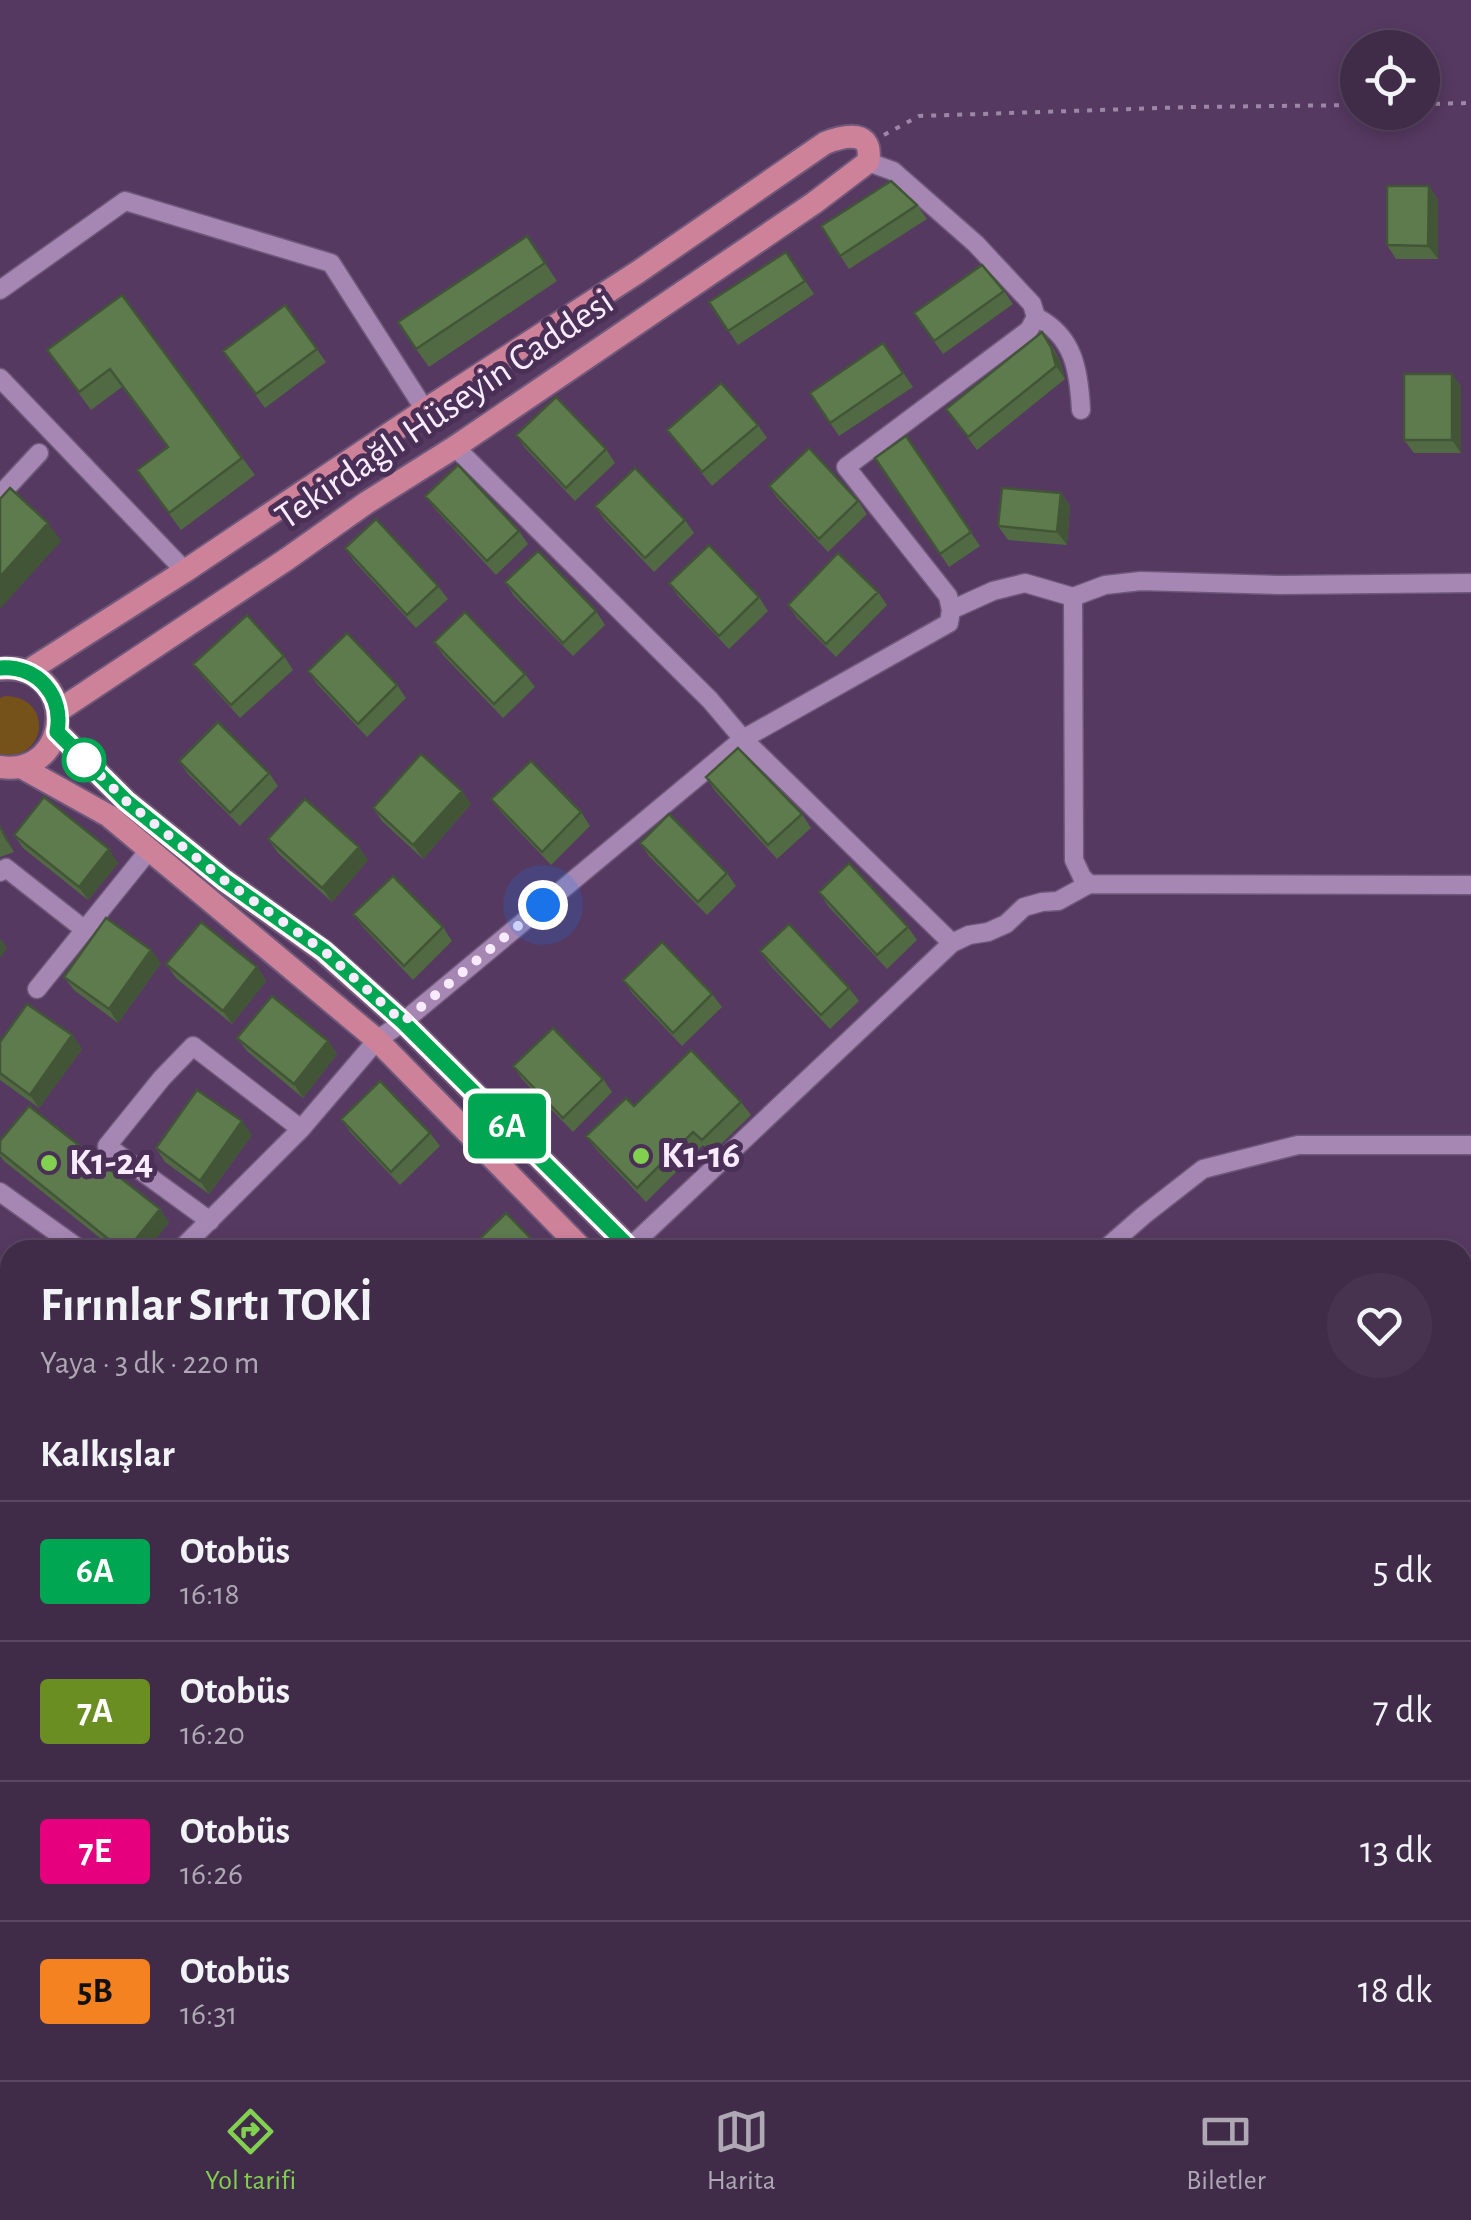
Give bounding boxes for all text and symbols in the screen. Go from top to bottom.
map controls [1340,30,1440,130]
button: locate [1340,30,1440,130]
street label: Tekirdağlı Hüseyin Caddesi [269,283,621,537]
unlabelled marker [63,739,105,781]
your location [518,880,568,930]
line badge: 6A [462,1094,552,1158]
text: 6A [488,1109,526,1144]
place label: K1-16 [661,1137,740,1175]
place label: K1-24 [69,1144,153,1182]
marker: K1-16 [630,1145,652,1167]
marker: K1-24 [38,1152,60,1174]
button: heart [1327,1273,1432,1378]
text: Fırınlar Sırtı TOKİ [40,1282,373,1330]
text: Yaya · 3 dk · 220 m [40,1347,259,1379]
text: Kalkışlar [40,1436,175,1474]
text: Otobüs [180,1533,290,1571]
text: 5 dk [1373,1552,1432,1590]
text: 6A [76,1554,114,1589]
text: 16:18 [180,1578,240,1610]
text: Otobüs [180,1673,290,1711]
text: 7 dk [1373,1692,1432,1730]
text: 7A [77,1694,113,1729]
text: 16:20 [180,1718,245,1750]
text: Otobüs [180,1813,290,1851]
text: 13 dk [1360,1832,1432,1870]
text: 7E [79,1834,111,1869]
text: 16:26 [180,1858,243,1890]
text: Otobüs [180,1953,290,1991]
text: 18 dk [1358,1972,1432,2010]
text: 5B [77,1974,113,2009]
text: 16:31 [180,1998,238,2030]
tab: Yol tarifi [205,2104,296,2198]
tab: Harita [707,2104,776,2198]
tab: Biletler [1186,2104,1266,2198]

